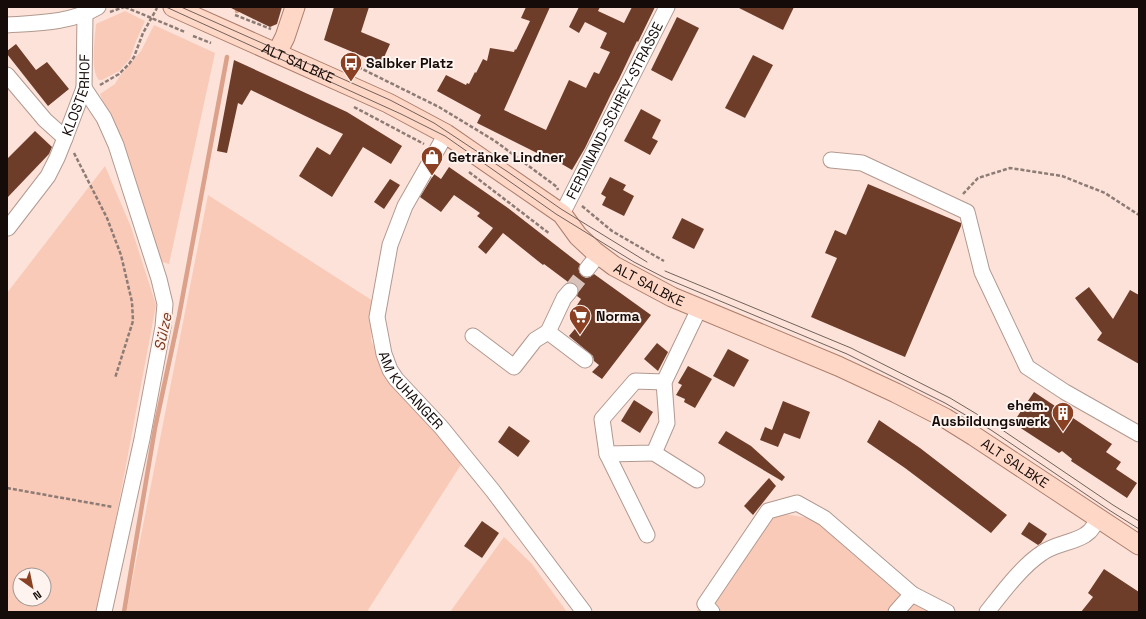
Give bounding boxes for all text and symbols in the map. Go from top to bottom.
street label: FERDINAND-SCHREY-STRASSE [562,19,667,202]
street label: ALT SALBKE [259,39,337,87]
bus stop icon: Salbker Platz [338,50,364,83]
street label: KLOSTERHOF [58,53,93,138]
place label: Salbker Platz [366,54,453,72]
shop icon: Getränke Lindner [419,144,445,177]
place label: Getränke Lindner [448,148,564,166]
street label: ALT SALBKE [611,259,687,310]
supermarket icon: Norma [567,303,593,336]
place label: Norma [596,307,640,325]
water label: Sülze [149,310,176,353]
street label: AM KUHANGER [375,349,447,433]
place label: ehem. Ausbildungswerk [932,396,1048,430]
building icon: ehem. Ausbildungswerk [1050,400,1076,433]
street label: ALT SALBKE [978,434,1052,492]
north arrow [12,567,52,607]
text: N [31,588,44,603]

